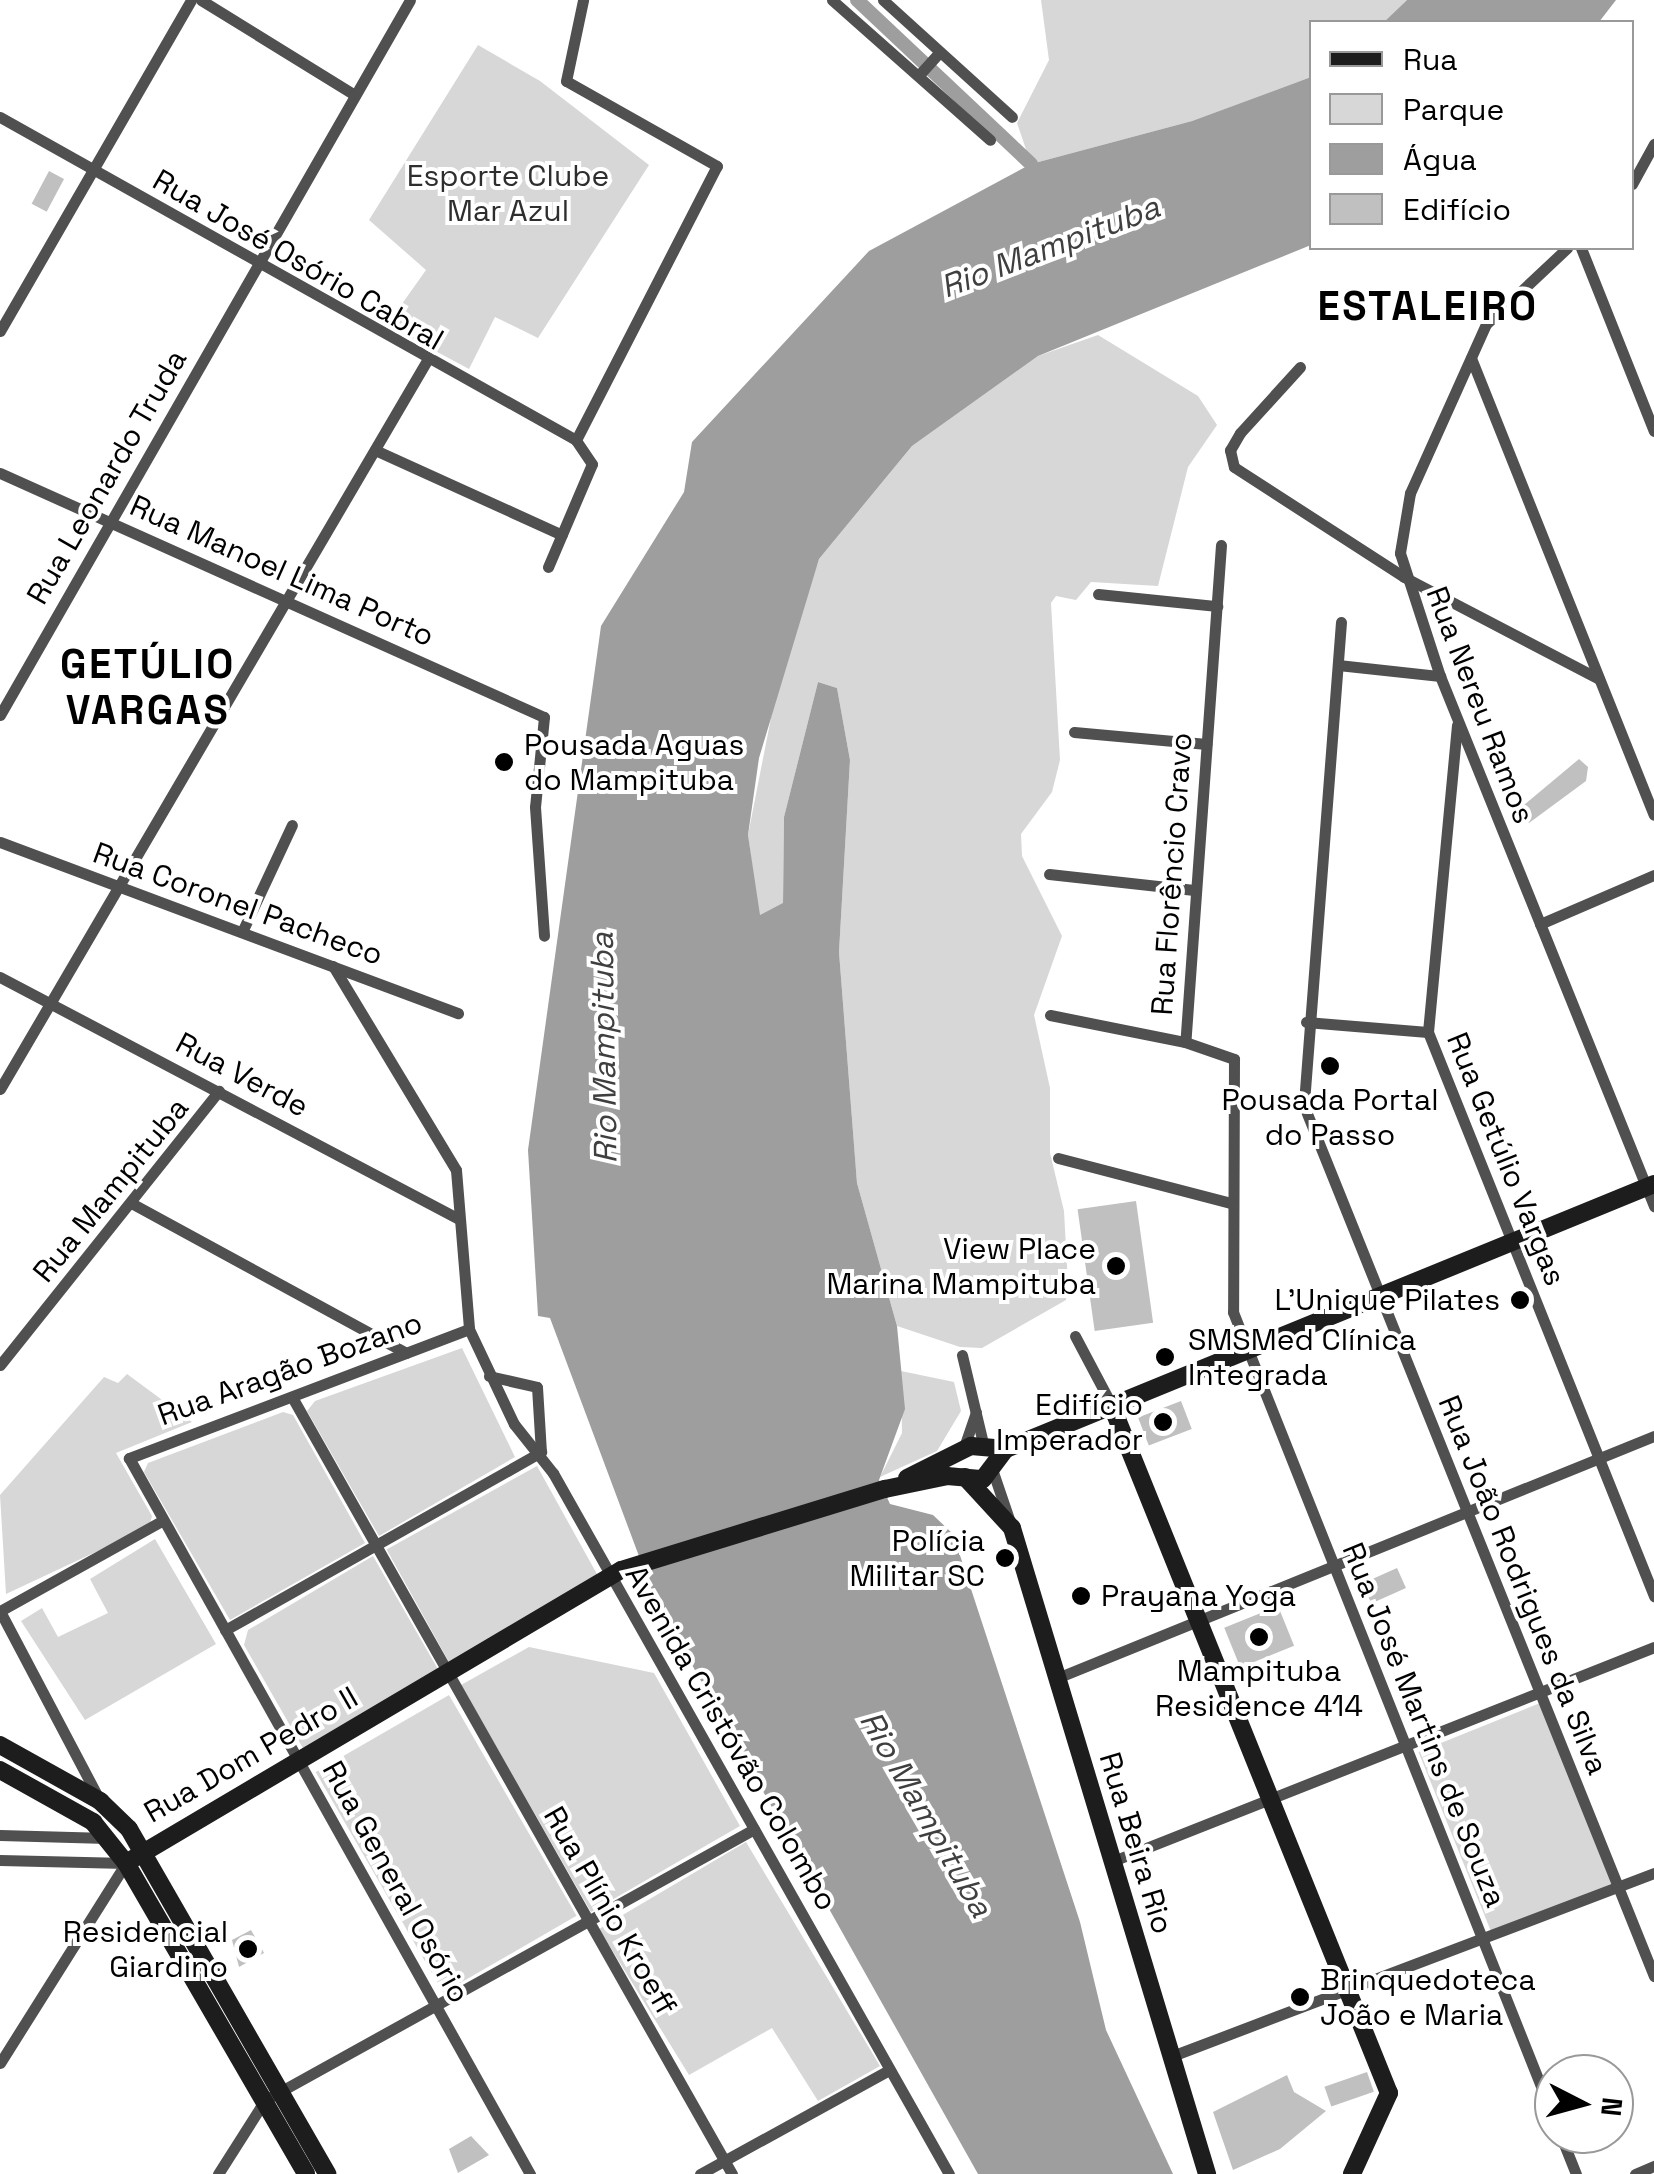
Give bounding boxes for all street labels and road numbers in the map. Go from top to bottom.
street label: Rua José Osório Cabral [146,162,450,358]
street label: Rua Leonardo Truda [19,343,195,611]
street label: Rua Manoel Lima Porto [124,488,440,654]
street label: Rua Nereu Ramos [1418,581,1542,829]
street label: Rua Florêncio Cravo [1144,731,1200,1017]
street label: Rua Coronel Pacheco [88,835,388,973]
street label: Rua Verde [169,1025,315,1125]
street label: Rua Getúlio Vargas [1439,1027,1573,1291]
street label: Rua Mampituba [26,1091,196,1289]
street label: Rua Aragão Bozano [153,1304,427,1434]
street label: Rua João Rodrigues da Silva [1430,1390,1616,1780]
street label: Rua José Martins de Souza [1334,1538,1514,1912]
street label: Avenida Cristóvão Colombo [617,1559,845,1917]
street label: Rua Dom Pedro II [138,1679,364,1831]
street label: Rua Beira Rio [1091,1748,1181,1938]
street label: Rua General Osório [315,1755,477,2009]
street label: Rua Plínio Kroeff [536,1800,684,2022]

